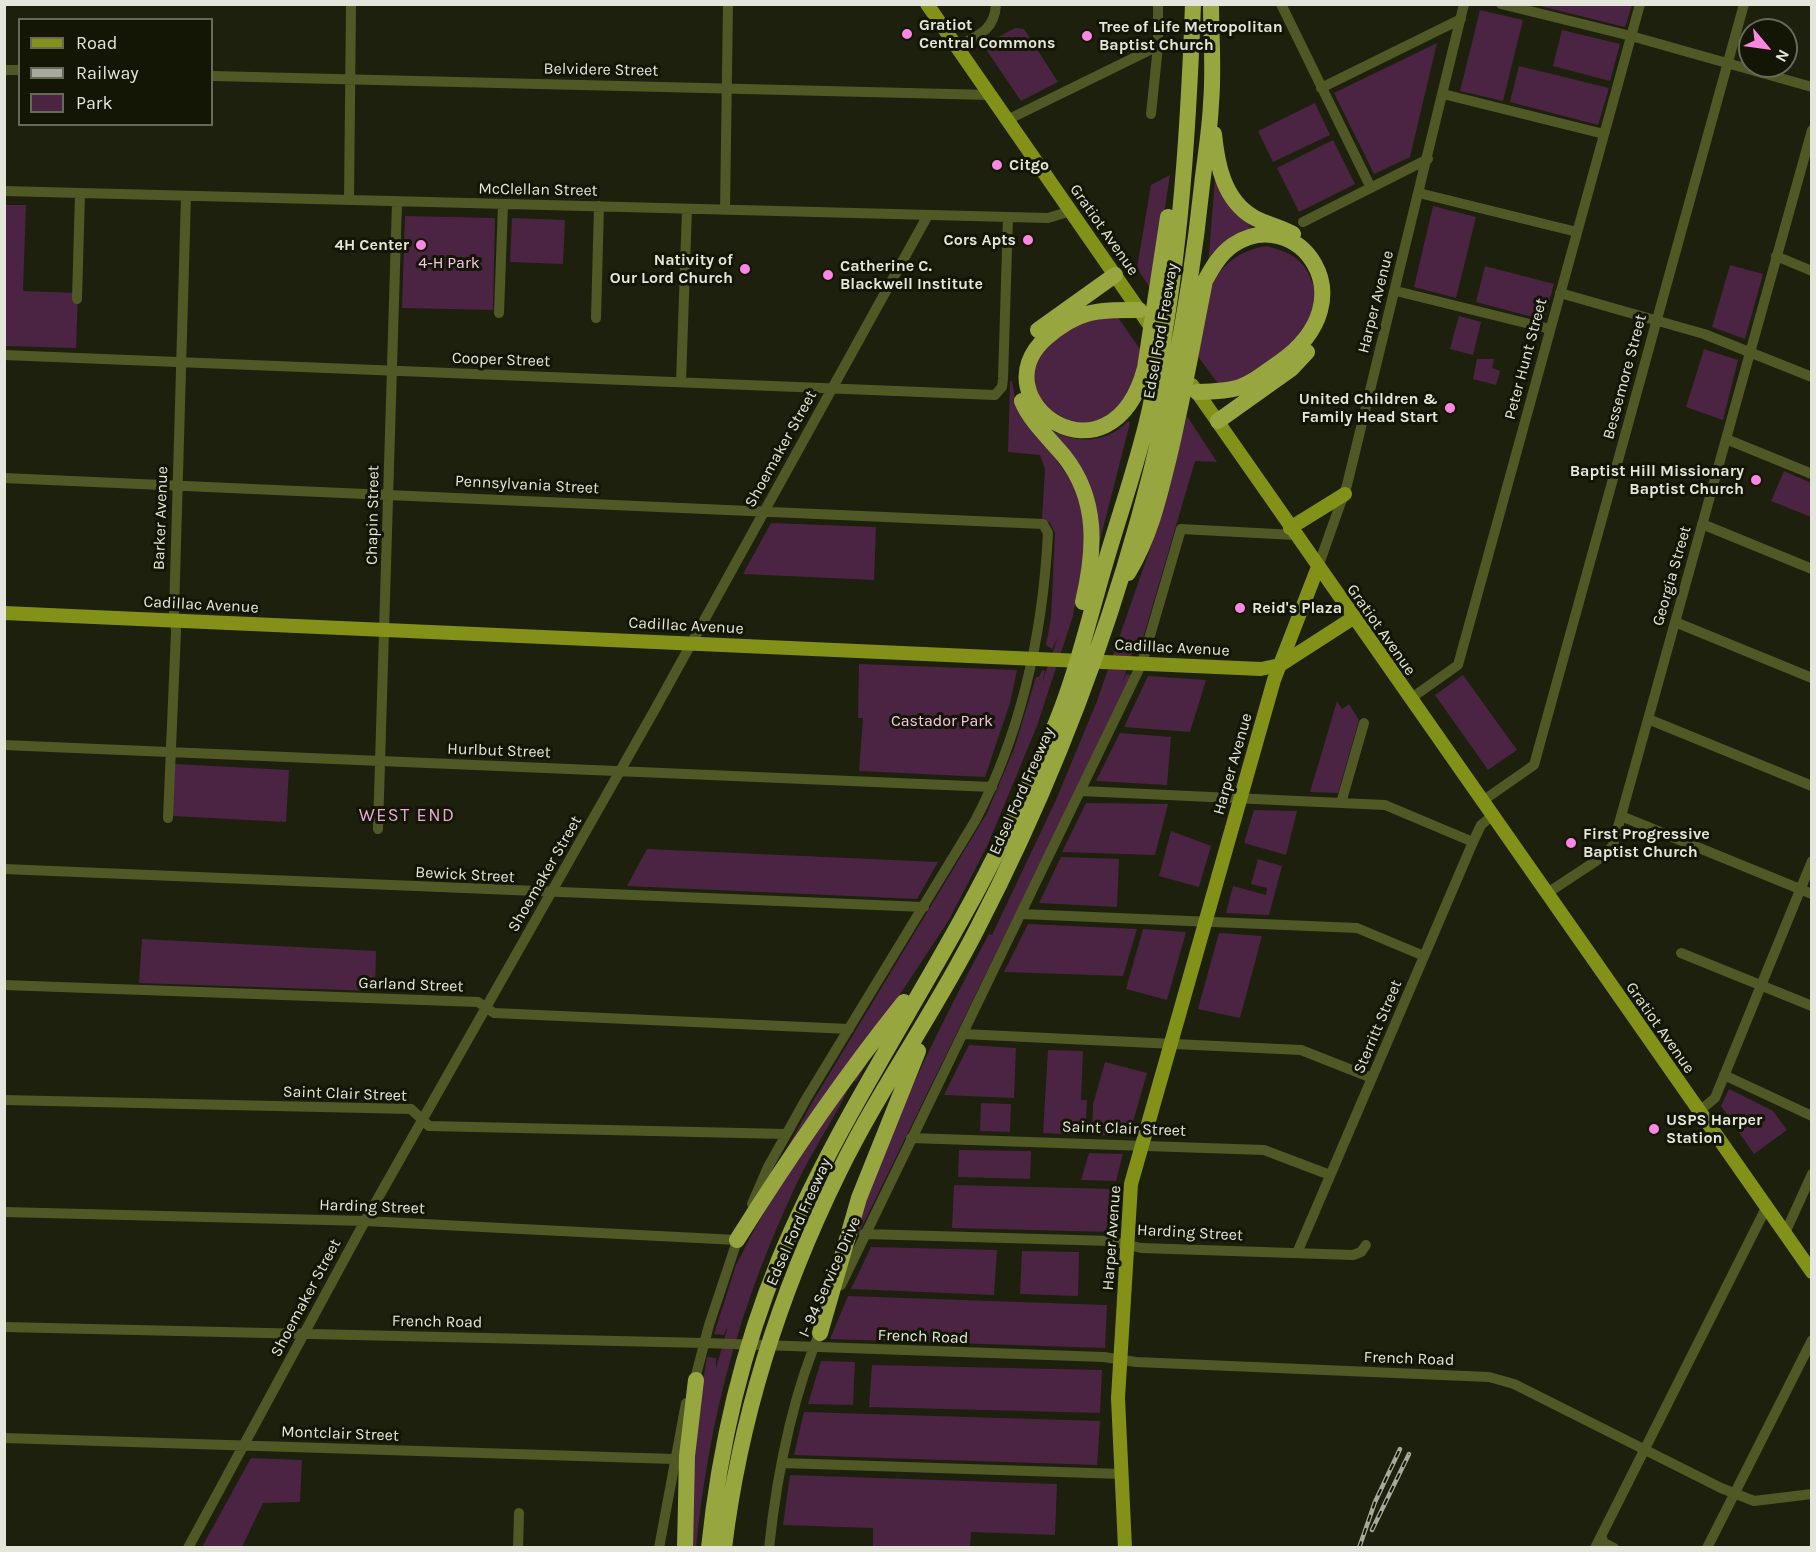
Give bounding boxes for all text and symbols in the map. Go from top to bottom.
place label: Gratiot Central Commons [919,15,1055,53]
place label: Tree of Life Metropolitan Baptist Church [1099,17,1283,55]
legend [18,18,213,126]
north arrow [1738,18,1798,78]
marker: Gratiot Central Commons [900,27,914,41]
marker: Tree of Life Metropolitan Baptist Church [1080,29,1094,43]
text: Road [76,32,117,54]
text: N [1771,46,1794,66]
street label: Belvidere Street [543,59,659,81]
text: Railway [76,62,139,84]
text: Park [76,92,113,114]
place label: Citgo [1009,155,1049,175]
marker: Citgo [990,158,1004,172]
street label: McClellan Street [478,179,598,201]
street label: Gratiot Avenue [1065,181,1143,279]
place label: Cors Apts [944,230,1016,250]
marker: Cors Apts [1021,233,1035,247]
place label: 4H Center [334,235,409,255]
marker: 4H Center [414,238,428,252]
street label: Harper Avenue [1354,249,1398,355]
place label: Nativity of Our Lord Church [610,250,733,288]
park label: 4-H Park [418,253,480,273]
place label: Catherine C. Blackwell Institute [840,256,983,294]
marker: Nativity of Our Lord Church [738,262,752,276]
street label: Edsel Ford Freeway [1140,262,1182,400]
marker: Catherine C. Blackwell Institute [821,268,835,282]
street label: Peter Hunt Street [1501,296,1551,422]
street label: Bessemore Street [1599,312,1651,442]
street label: Cooper Street [452,349,550,371]
street label: Shoemaker Street [741,387,821,511]
place label: United Children & Family Head Start [1299,389,1438,427]
marker: United Children & Family Head Start [1443,401,1457,415]
place label: Baptist Hill Missionary Baptist Church [1570,461,1744,499]
street label: Chapin Street [363,465,383,565]
street label: Barker Avenue [150,466,172,570]
street label: Pennsylvania Street [454,472,600,498]
marker: Baptist Hill Missionary Baptist Church [1749,473,1763,487]
street label: Georgia Street [1649,524,1695,628]
street label: Gratiot Avenue [1342,581,1420,679]
street label: Cadillac Avenue [143,592,259,618]
place label: Reid's Plaza [1252,598,1342,618]
marker: Reid's Plaza [1233,601,1247,615]
street label: Cadillac Avenue [628,613,744,639]
street label: Cadillac Avenue [1114,635,1230,661]
park label: Castador Park [891,711,993,731]
street label: Harper Avenue [1209,711,1257,817]
street label: Edsel Ford Freeway [985,724,1059,858]
street label: Hurlbut Street [447,740,551,762]
district label: WEST END [359,805,455,827]
street label: Shoemaker Street [504,813,586,935]
place label: First Progressive Baptist Church [1583,824,1710,862]
marker: First Progressive Baptist Church [1564,836,1578,850]
street label: Bewick Street [415,863,515,887]
street label: Garland Street [358,974,464,996]
street label: Sterritt Street [1350,977,1406,1077]
street label: Gratiot Avenue [1621,979,1699,1077]
street label: Saint Clair Street [283,1082,407,1106]
place label: USPS Harper Station [1666,1110,1762,1148]
street label: Saint Clair Street [1062,1117,1186,1141]
marker: USPS Harper Station [1647,1122,1661,1136]
street label: Edsel Ford Freeway [762,1155,836,1289]
street label: Harper Avenue [1099,1185,1125,1291]
street label: Harding Street [319,1196,425,1218]
street label: I- 94 Service Drive [795,1214,865,1340]
street label: Harding Street [1137,1221,1243,1245]
street label: Shoemaker Street [267,1236,345,1360]
street label: French Road [392,1312,482,1332]
street label: French Road [877,1326,969,1348]
street label: French Road [1363,1348,1455,1370]
street label: Montclair Street [281,1422,399,1446]

